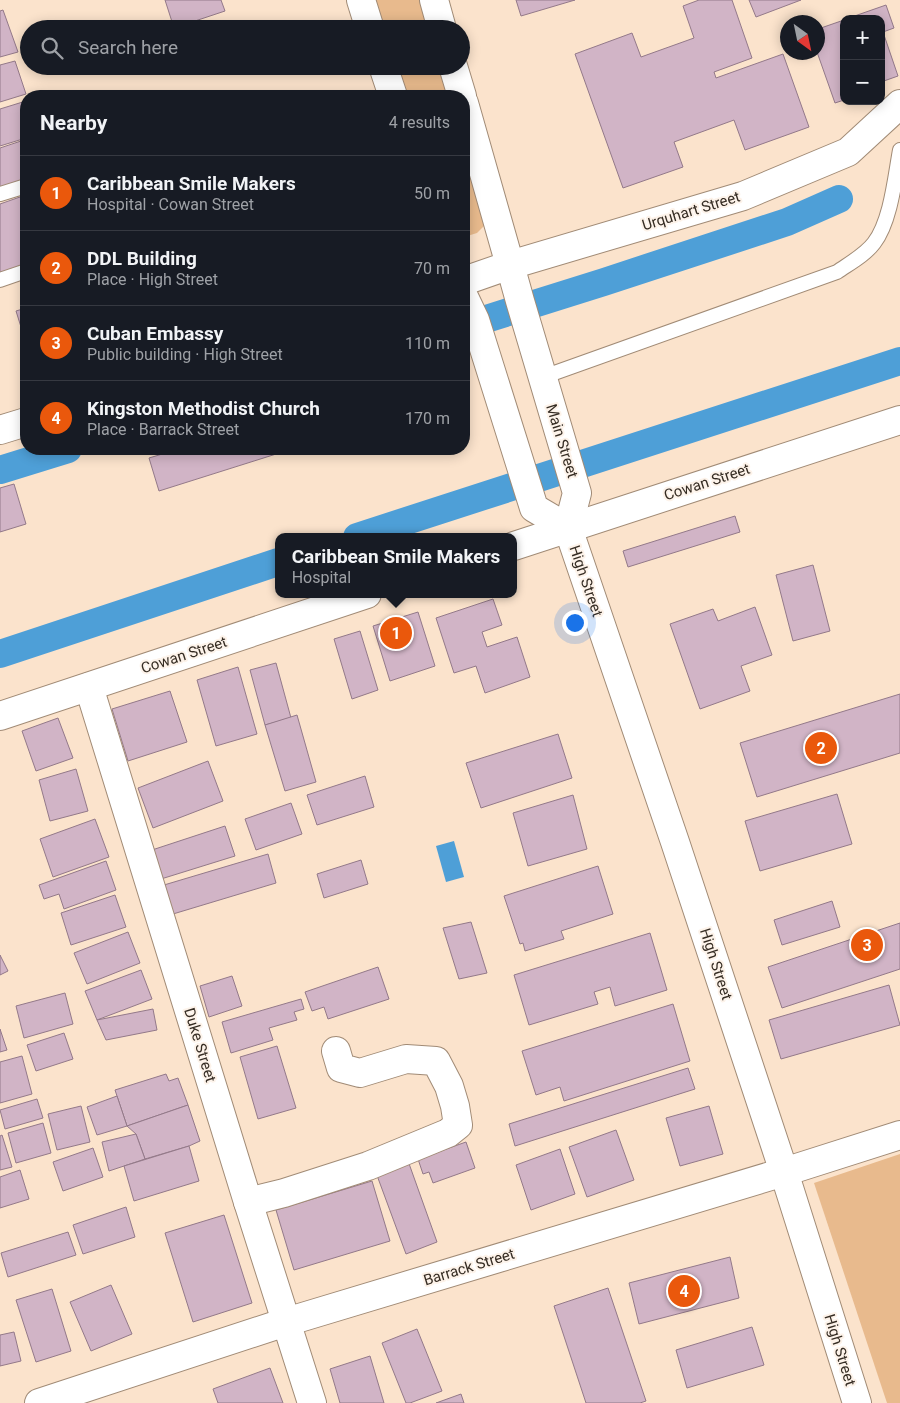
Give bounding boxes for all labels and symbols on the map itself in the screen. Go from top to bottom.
north arrow [780,15,825,60]
street label: Urquhart Street [640,188,742,234]
street label: Main Street [542,402,582,480]
street label: Cowan Street [662,460,752,504]
street label: High Street [565,543,607,619]
your location [562,610,588,636]
pin: 1 [380,614,412,652]
street label: Cowan Street [139,633,229,677]
pin: 2 [805,729,837,767]
street label: High Street [696,926,736,1002]
pin: 3 [851,926,883,964]
street label: Duke Street [180,1006,220,1084]
street label: Barrack Street [421,1245,517,1289]
pin: 4 [668,1272,700,1310]
street label: High Street [821,1312,859,1388]

